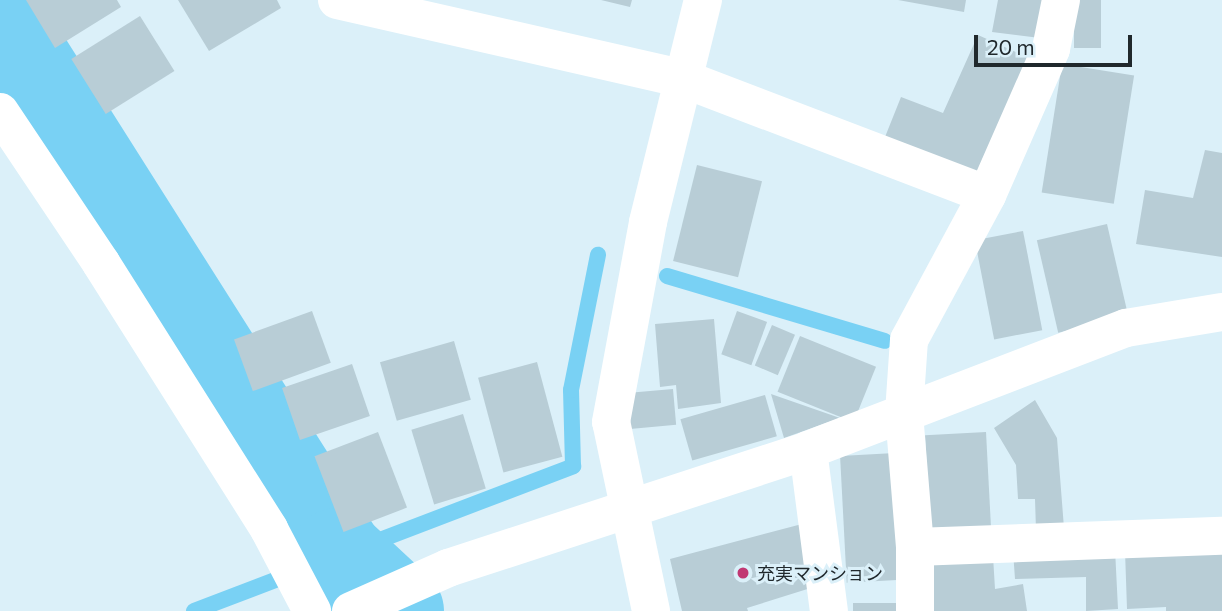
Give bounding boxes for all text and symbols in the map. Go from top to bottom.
scale bar [977,21,1134,65]
text: 20 m [987,34,1035,59]
place label: 充実マンション [757,562,883,584]
marker: 充実マンション [735,565,751,581]

